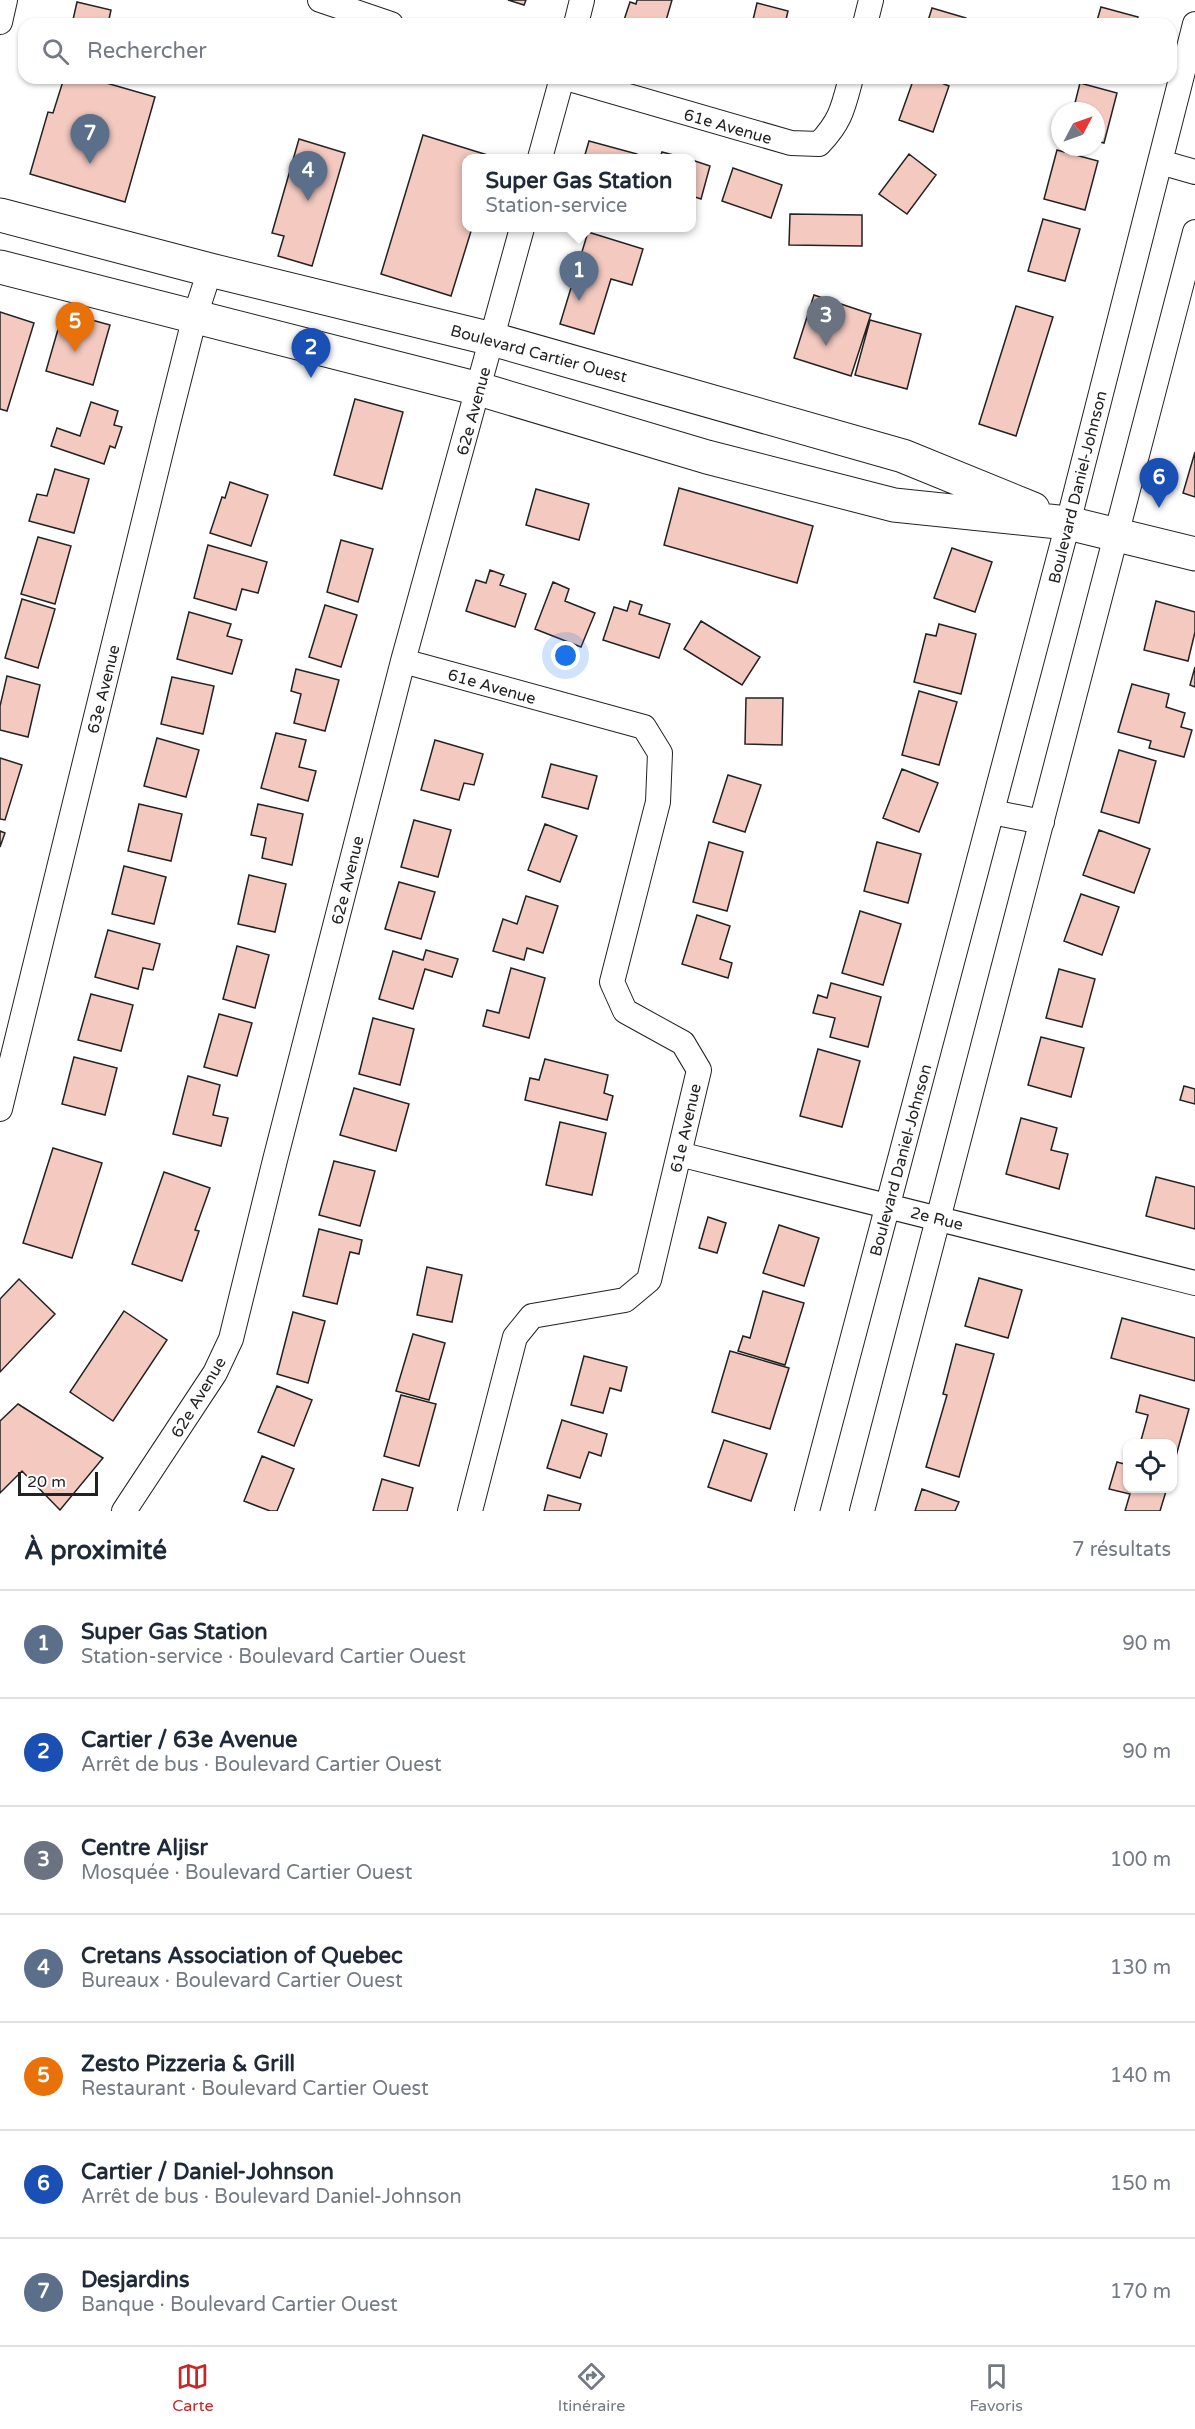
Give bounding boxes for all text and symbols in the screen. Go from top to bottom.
search box [18,18,1177,84]
icon: search [39,35,72,68]
text: Rechercher [87,38,207,64]
north arrow [1051,102,1105,156]
street label: 61e Avenue [681,105,774,149]
pin: 7 [70,114,110,164]
pin: 4 [288,152,328,201]
popup [462,154,696,232]
text: Super Gas Station [486,168,672,194]
text: Station-service [486,194,627,218]
pin: 1 [560,252,598,301]
pin: 3 [806,296,846,346]
pin: 5 [56,302,94,352]
street label: Boulevard Cartier Ouest [448,321,629,387]
pin: 2 [292,328,330,378]
street label: 62e Avenue [453,365,495,458]
street label: Boulevard Daniel-Johnson [1044,389,1112,586]
pin: 6 [1140,458,1178,508]
your location [551,641,580,670]
street label: 63e Avenue [83,643,125,736]
street label: 61e Avenue [445,665,538,709]
street label: 62e Avenue [327,834,369,927]
street label: Boulevard Daniel-Johnson [866,1062,936,1258]
street label: 61e Avenue [666,1082,706,1175]
street label: 2e Rue [908,1203,965,1235]
street label: 62e Avenue [167,1354,231,1441]
map controls [1123,1439,1177,1493]
button: locate [1123,1439,1177,1493]
scale bar [18,1469,98,1496]
text: 20 m [27,1472,66,1492]
text: À proximité [24,1535,167,1566]
text: 7 résultats [1072,1538,1171,1562]
text: Super Gas Station [81,1619,268,1645]
text: 1 [37,1632,50,1656]
text: 90 m [1122,1632,1171,1656]
text: Station-service · Boulevard Cartier Ouest [81,1645,466,1669]
text: Cartier / 63e Avenue [81,1727,298,1753]
text: 2 [37,1740,50,1764]
text: 90 m [1122,1740,1171,1764]
text: Arrêt de bus · Boulevard Cartier Ouest [81,1753,442,1777]
text: Centre Aljisr [81,1835,208,1861]
text: 3 [37,1848,50,1872]
text: 100 m [1110,1848,1171,1872]
text: Mosquée · Boulevard Cartier Ouest [81,1861,412,1885]
text: Cretans Association of Quebec [81,1943,403,1969]
text: 4 [37,1956,50,1980]
text: 130 m [1110,1956,1171,1980]
text: Bureaux · Boulevard Cartier Ouest [81,1969,403,1993]
text: Zesto Pizzeria & Grill [81,2051,295,2077]
text: 5 [37,2064,50,2088]
text: 140 m [1110,2064,1171,2088]
text: Restaurant · Boulevard Cartier Ouest [81,2077,429,2101]
text: Cartier / Daniel-Johnson [81,2159,334,2185]
text: 6 [37,2172,50,2196]
text: 150 m [1110,2172,1171,2196]
text: Arrêt de bus · Boulevard Daniel-Johnson [81,2185,462,2209]
text: Desjardins [81,2267,189,2293]
text: 7 [37,2280,50,2304]
text: 170 m [1110,2280,1171,2304]
text: Banque · Boulevard Cartier Ouest [81,2293,398,2317]
tab: Carte [172,2360,213,2416]
tab: Itinéraire [558,2360,625,2416]
tab: Favoris [970,2360,1023,2416]

